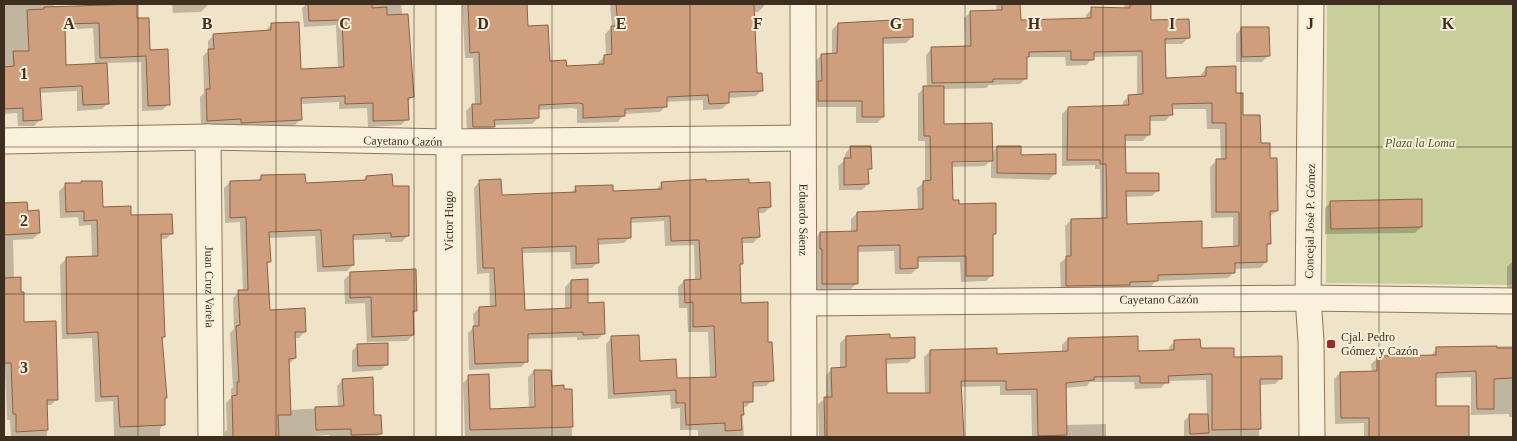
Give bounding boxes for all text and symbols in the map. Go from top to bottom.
text: A [63,15,75,32]
text: B [202,15,213,32]
text: C [339,15,351,32]
text: D [477,15,489,32]
text: E [616,15,626,32]
text: F [753,15,763,32]
text: G [890,15,903,32]
text: H [1028,15,1041,32]
text: I [1169,15,1175,32]
text: J [1306,15,1314,32]
text: K [1442,15,1455,32]
text: 1 [20,65,28,82]
street label: Cayetano Cazón [363,133,443,149]
park label: Plaza la Loma [1384,136,1455,150]
street label: Concejal José P. Gómez [1302,163,1318,279]
street label: Eduardo Sáenz [796,184,811,256]
street label: Víctor Hugo [442,191,456,251]
text: 2 [20,212,28,229]
street label: Juan Cruz Varela [202,246,217,329]
street label: Cayetano Cazón [1119,292,1199,307]
place label: Cjal. Pedro Gómez y Cazón [1341,330,1418,358]
marker: Cjal. Pedro Gómez y Cazón [1325,338,1337,350]
text: 3 [20,359,28,376]

